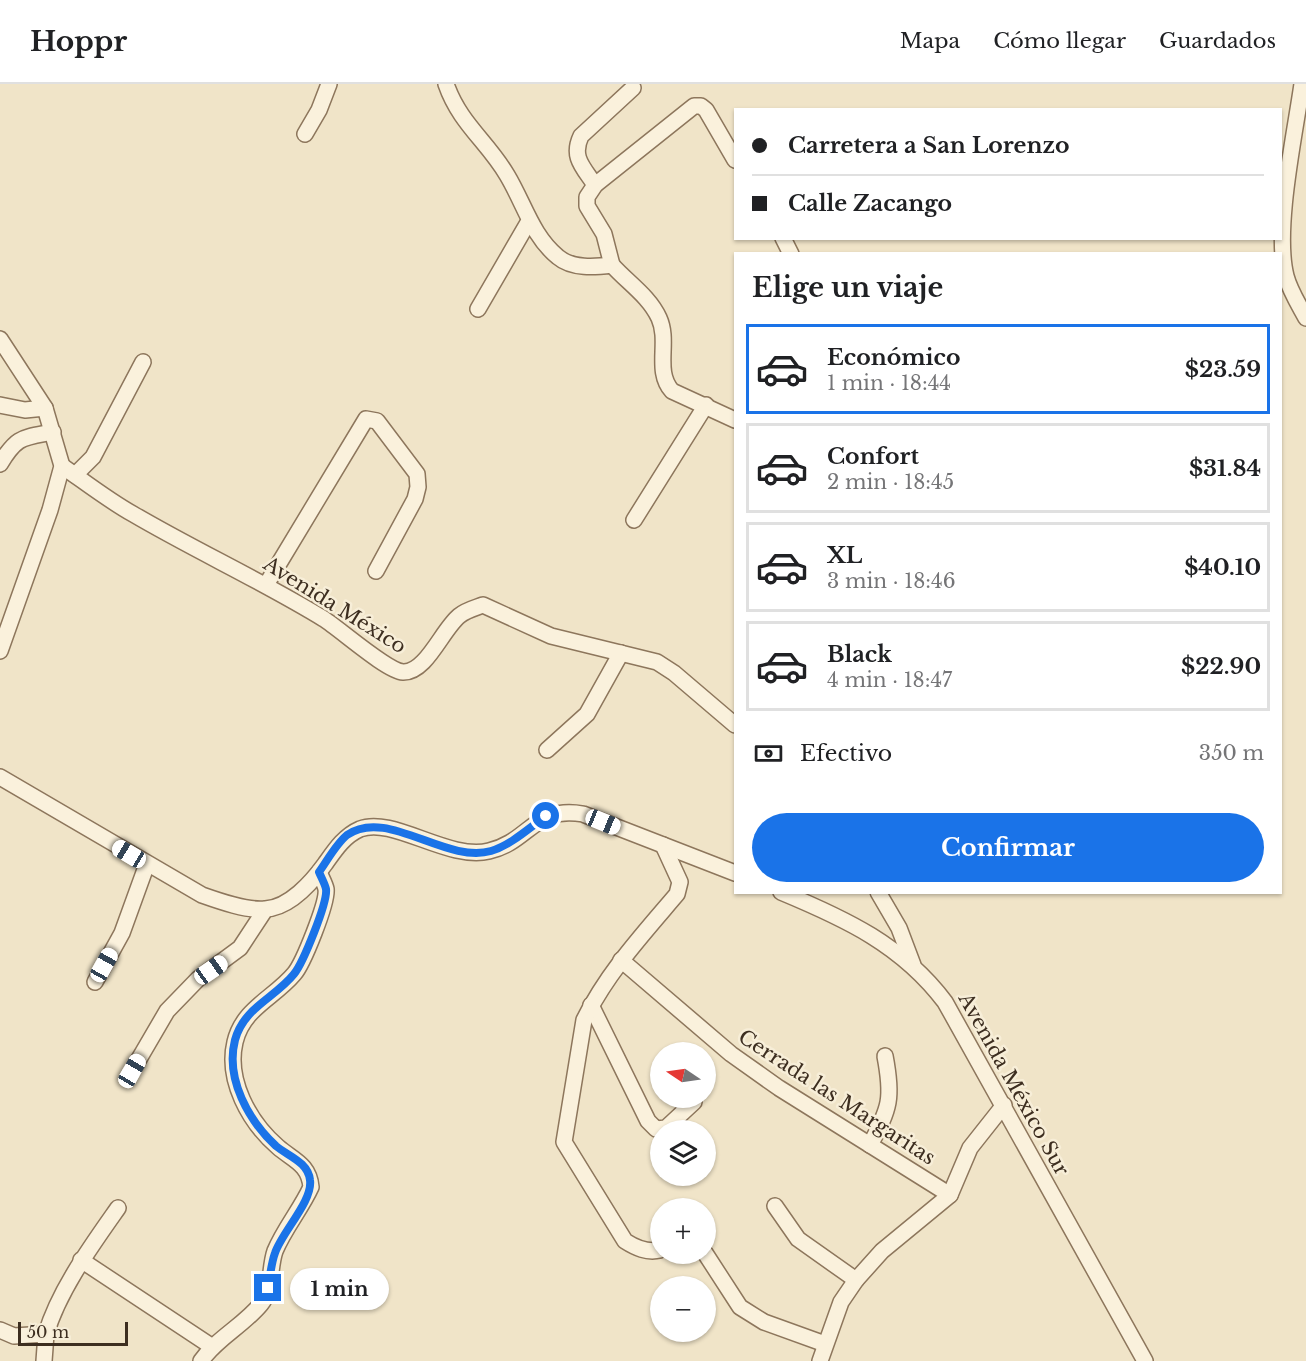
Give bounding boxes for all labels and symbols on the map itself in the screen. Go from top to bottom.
street label: Avenida México [258,551,411,659]
route start [532,802,559,829]
car [583,807,623,837]
car [109,837,149,871]
car [87,945,121,985]
car [191,952,231,988]
street label: Avenida México Sur [953,988,1074,1180]
street label: Cerrada las Margaritas [734,1024,940,1170]
north arrow [650,1042,716,1108]
car [115,1051,149,1091]
callout: 1 min [289,1267,388,1309]
route end [254,1274,281,1301]
scale bar [18,1319,128,1346]

